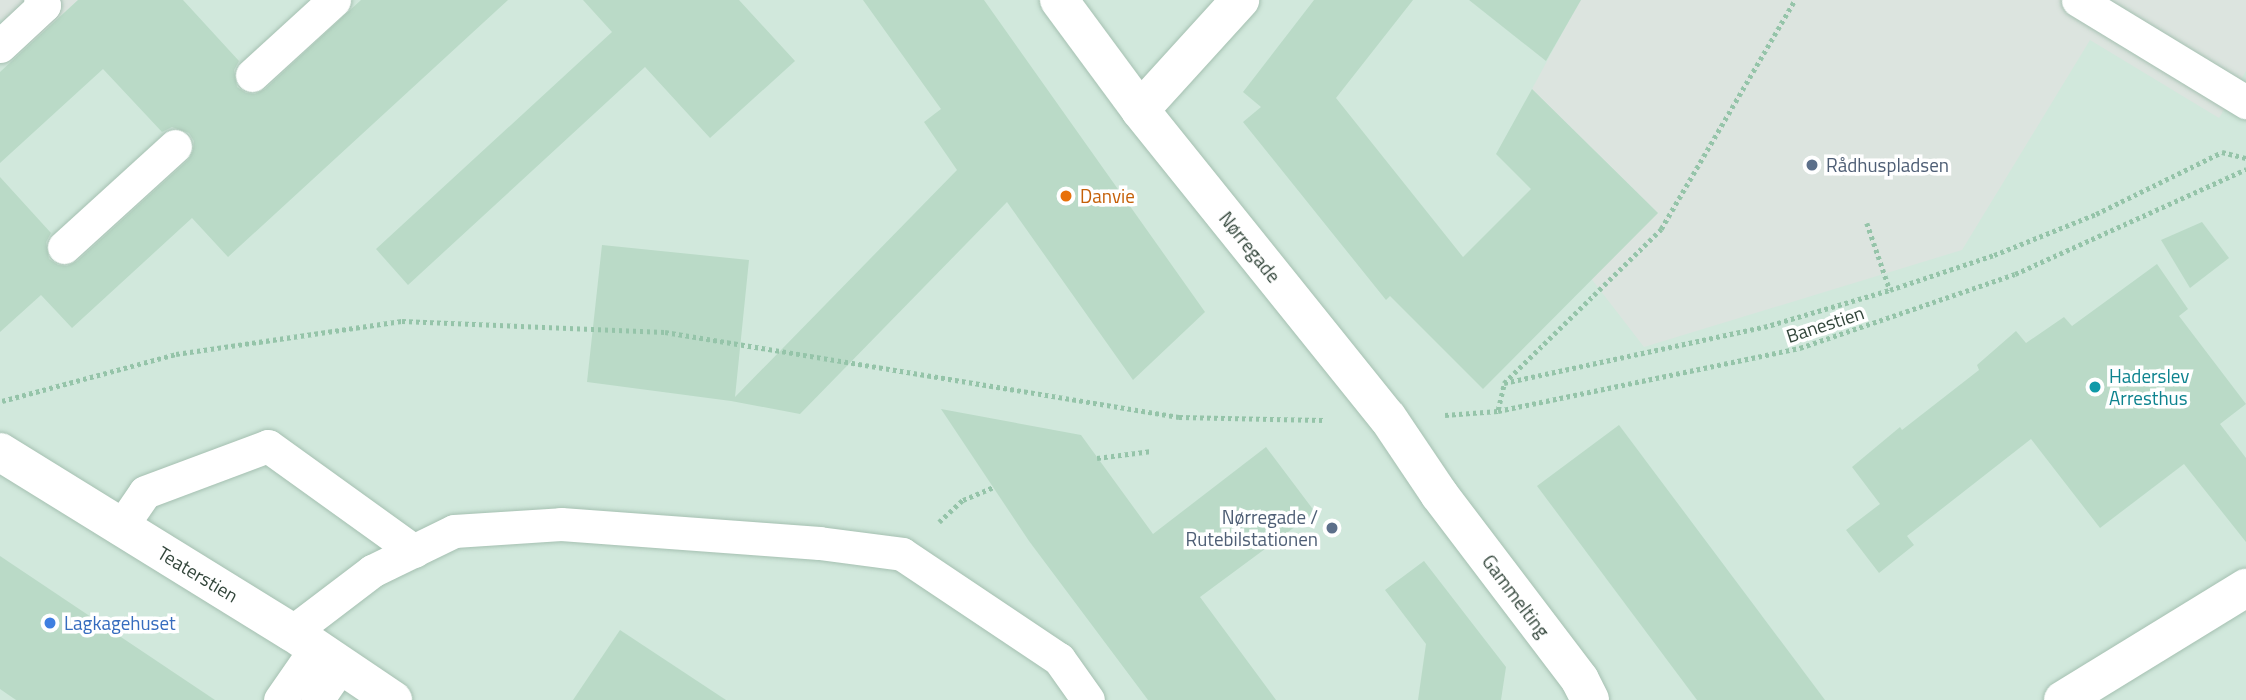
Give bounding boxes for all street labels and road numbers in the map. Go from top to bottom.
street label: Nørregade [1215,207,1285,287]
street label: Banestien [1783,301,1867,347]
street label: Teaterstien [154,541,242,607]
street label: Gammelting [1477,550,1555,642]

